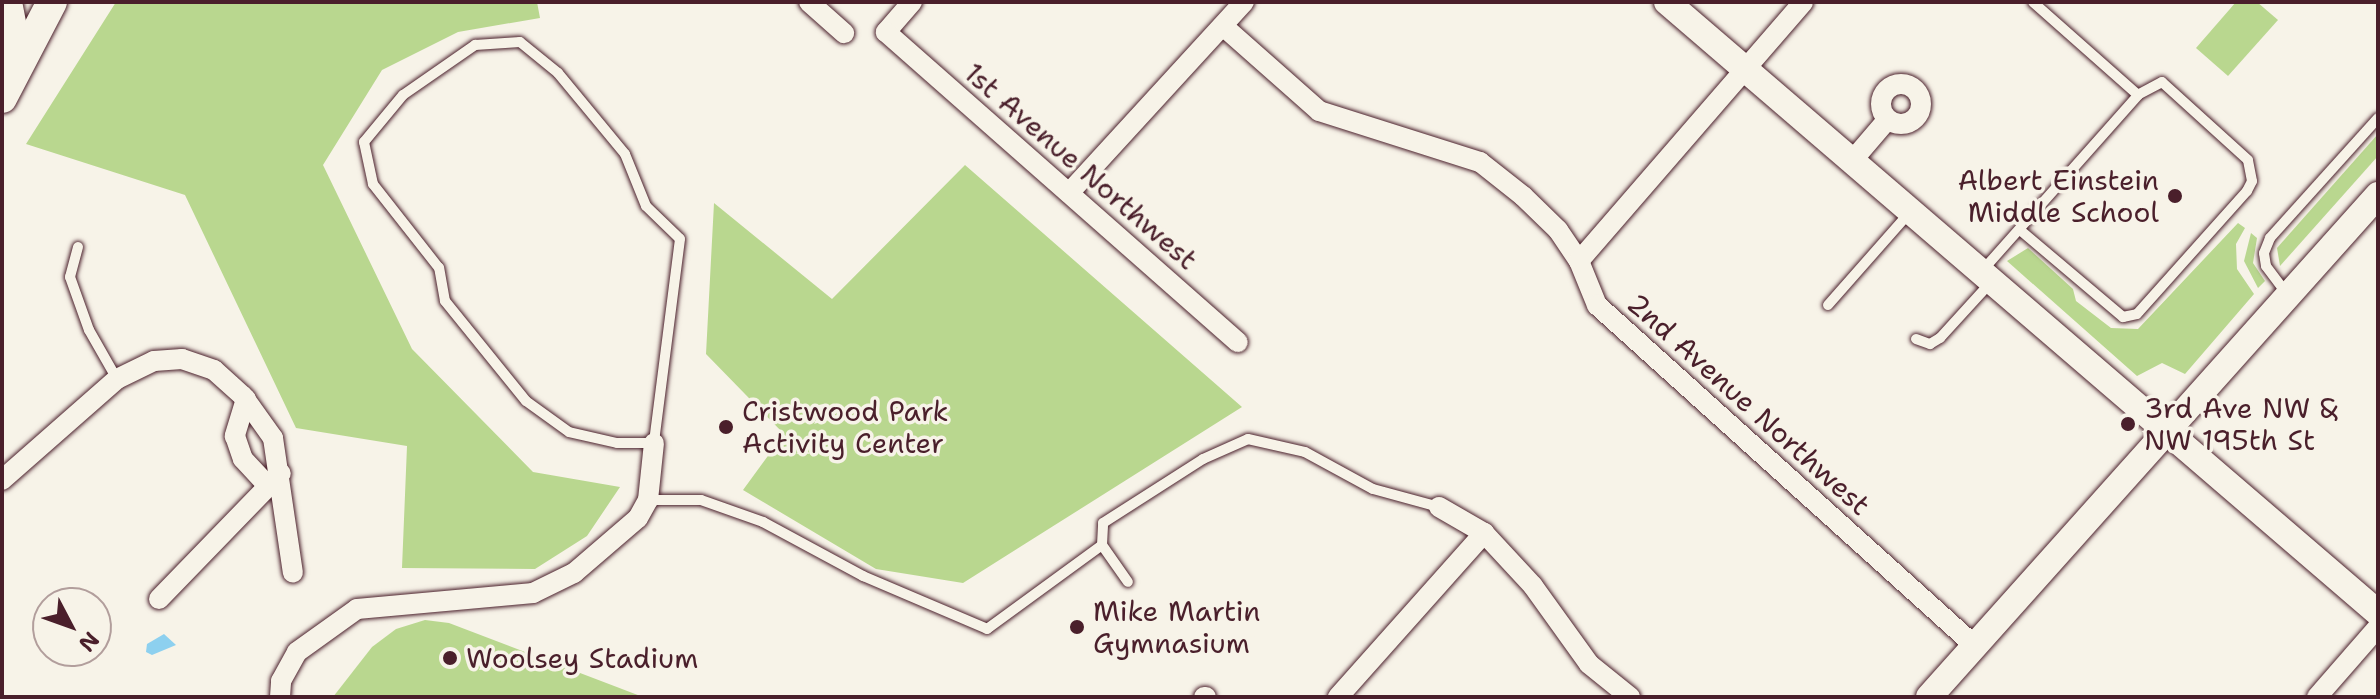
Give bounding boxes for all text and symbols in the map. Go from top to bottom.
street label: 1st Avenue Northwest [958,56,1204,276]
place label: Albert Einstein Middle School [1958,163,2159,229]
marker: Albert Einstein Middle School [2166,187,2184,205]
street label: 2nd Avenue Northwest [1621,286,1877,522]
place label: 3rd Ave NW & NW 195th St [2144,391,2337,457]
place label: Cristwood Park Activity Center [742,394,949,460]
marker: 3rd Ave NW & NW 195th St [2119,415,2137,433]
marker: Cristwood Park Activity Center [717,418,735,436]
north arrow [32,587,112,667]
place label: Mike Martin Gymnasium [1093,594,1260,660]
marker: Mike Martin Gymnasium [1068,618,1086,636]
text: N [72,626,106,658]
place label: Woolsey Stadium [466,641,698,675]
marker: Woolsey Stadium [441,649,459,667]

